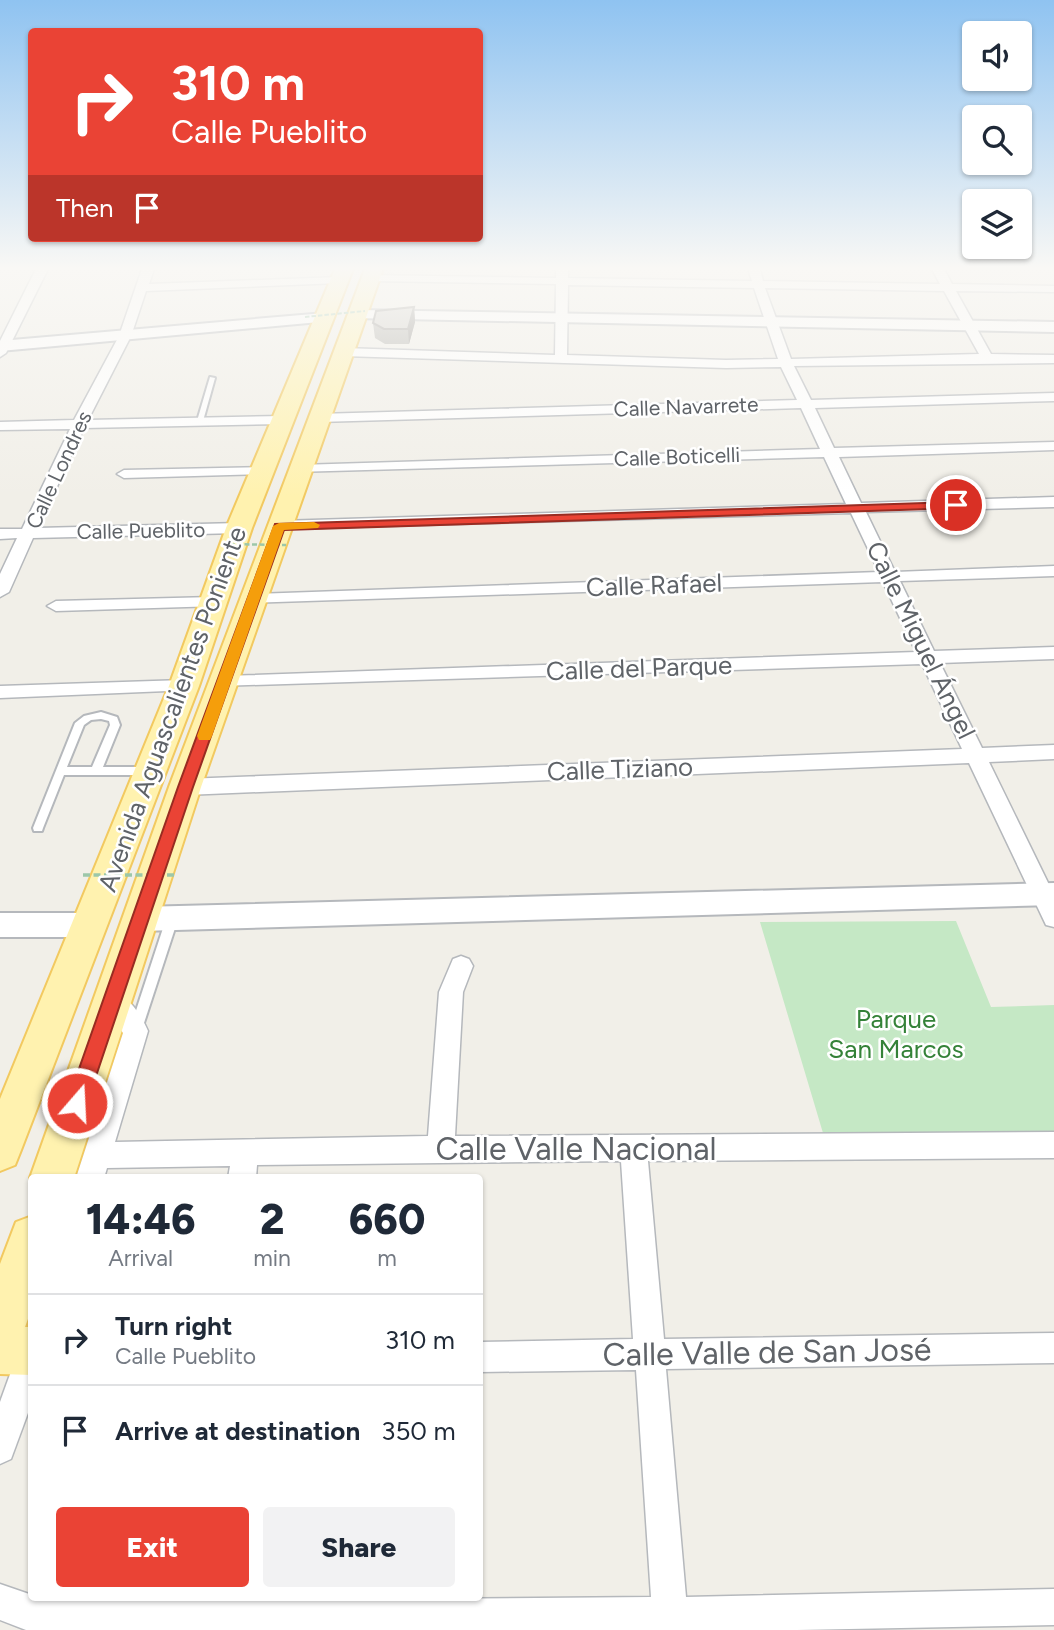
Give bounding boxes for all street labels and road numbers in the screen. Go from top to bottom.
street label: Calle Navarrete [613,391,759,422]
street label: Calle Londres [20,407,97,533]
street label: Calle Boticelli [613,442,741,471]
street label: Calle Pueblito [76,517,206,544]
street label: Avenida Aguascalientes Poniente [91,522,253,896]
street label: Calle Miguel Ángel [859,536,983,744]
street label: Calle Rafael [585,567,723,603]
street label: Calle del Parque [545,649,733,687]
street label: Calle Tiziano [546,750,694,788]
street label: Calle Valle Nacional [435,1130,717,1168]
street label: Calle Valle de San José [602,1330,932,1374]

